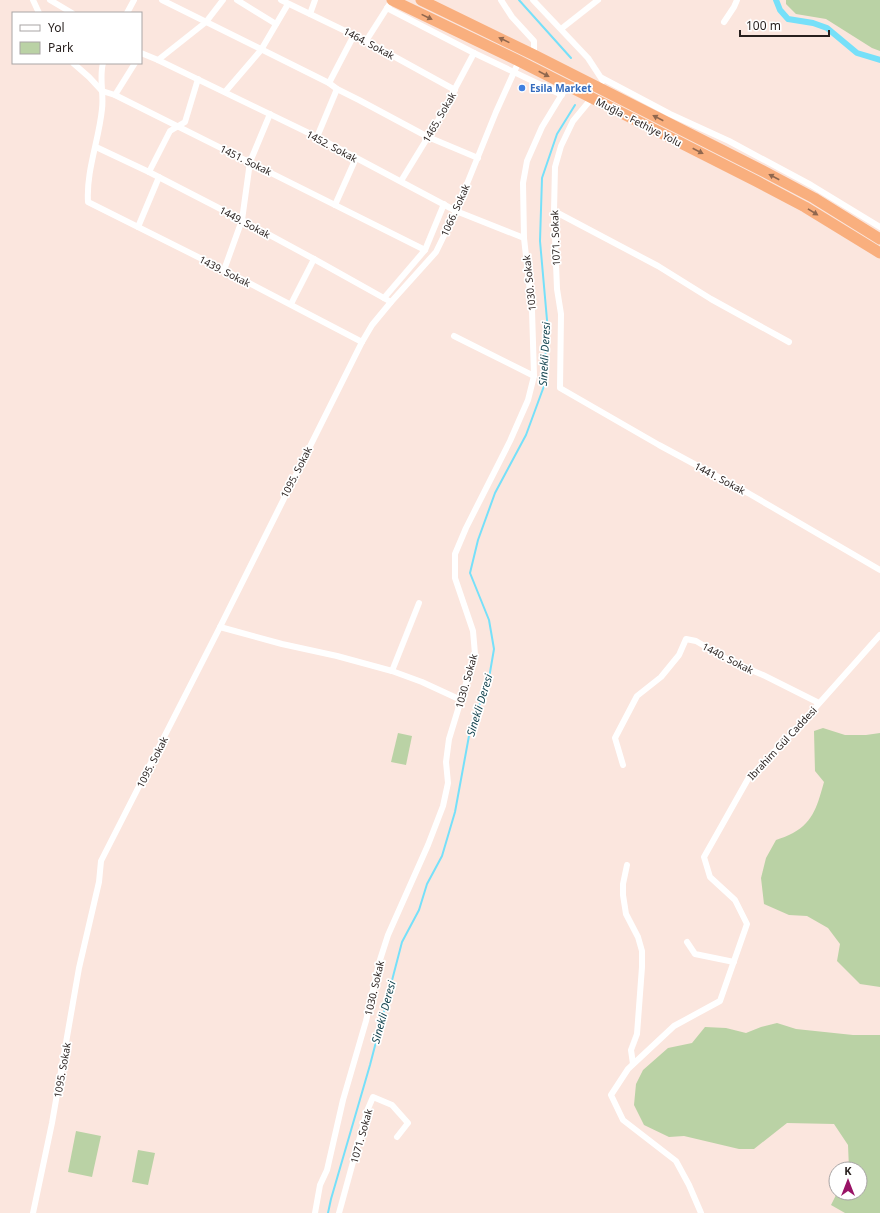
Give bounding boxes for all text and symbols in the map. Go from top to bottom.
legend [12,12,142,64]
scale bar [740,12,829,38]
one-way arrow [422,14,433,20]
text: 100 m [746,17,781,34]
text: Yol [48,19,65,36]
street label: 1464. Sokak [341,24,398,63]
one-way arrow [499,37,510,44]
text: Park [48,39,74,56]
one-way arrow [539,71,550,77]
place label: Esila Market [530,81,592,95]
marker: Esila Market [517,83,527,93]
street label: 1465. Sokak [419,89,459,145]
street label: Muğla - Fethiye Yolu [594,94,684,150]
one-way arrow [652,115,664,121]
street label: 1452. Sokak [304,127,361,166]
street label: 1451. Sokak [218,141,275,179]
one-way arrow [692,148,704,155]
one-way arrow [768,174,780,180]
street label: 1066. Sokak [437,181,473,238]
street label: 1449. Sokak [217,203,274,242]
one-way arrow [807,208,819,215]
street label: 1071. Sokak [547,209,563,266]
street label: 1439. Sokak [197,252,254,290]
street label: 1030. Sokak [519,254,539,312]
water label: Sinekli Deresi [535,321,553,386]
street label: 1095. Sokak [277,443,315,500]
street label: 1441. Sokak [692,459,749,498]
street label: 1440. Sokak [700,639,757,677]
street label: 1030. Sokak [452,652,481,710]
water label: Sinekli Deresi [462,672,496,738]
street label: Ibrahim Gül Caddesi [744,703,820,783]
street label: 1095. Sokak [133,733,171,790]
street label: 1030. Sokak [361,959,387,1017]
water label: Sinekli Deresi [367,979,399,1045]
street label: 1095. Sokak [50,1041,74,1099]
street label: 1071. Sokak [347,1107,376,1165]
north arrow [828,1161,868,1201]
text: K [844,1163,852,1178]

